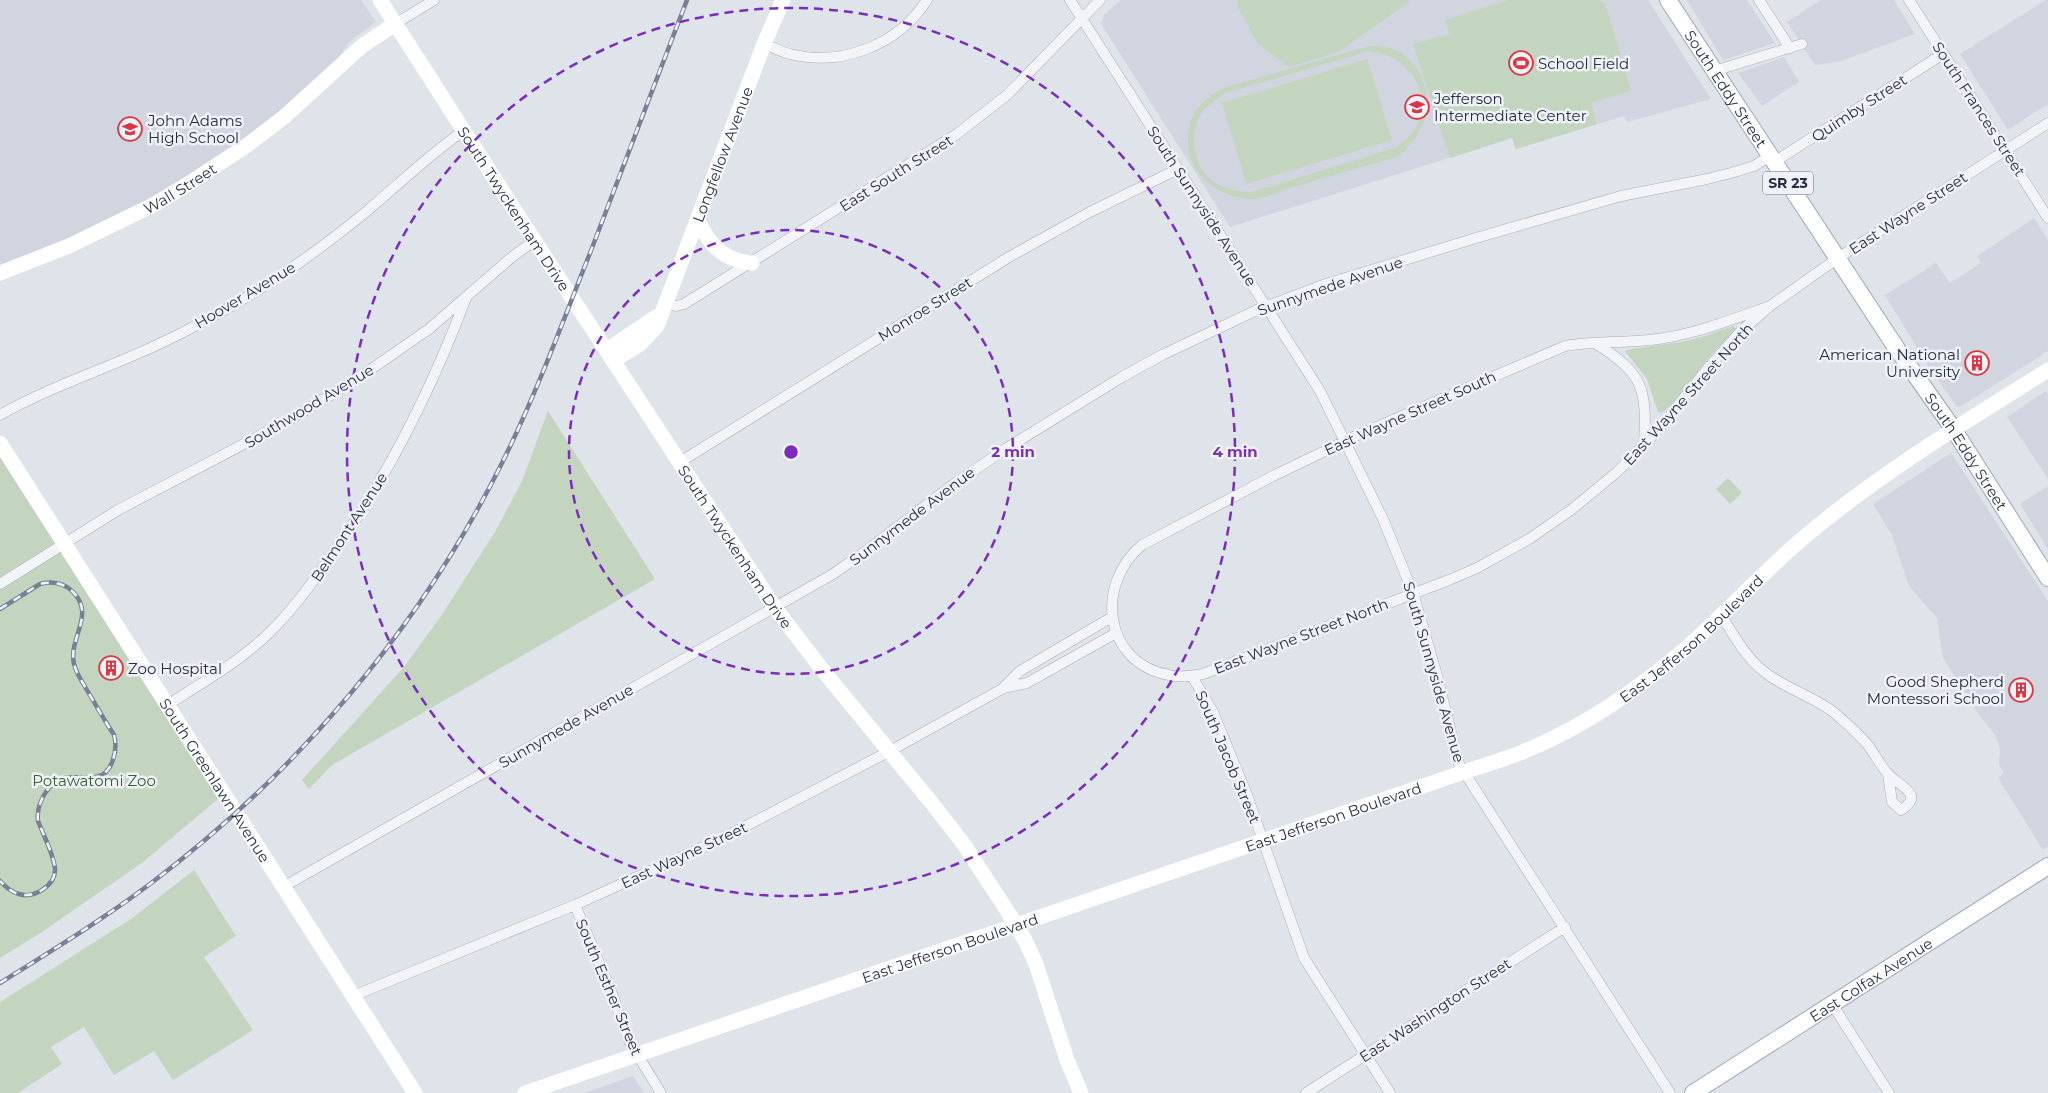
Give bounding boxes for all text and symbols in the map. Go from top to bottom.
street label: South Eddy Street [1681,26,1772,151]
street label: South Frances Street [1928,38,2030,180]
sports icon: School Field [1508,50,1534,76]
place label: School Field [1538,54,1629,73]
street label: Quimby Street [1808,70,1910,146]
street label: Longfellow Avenue [688,84,757,225]
place label: Jefferson Intermediate Center [1433,89,1587,125]
school or university icon: Jefferson Intermediate Center [1404,94,1430,120]
place label: John Adams High School [147,111,242,147]
school or university icon: John Adams High School [117,116,143,142]
street label: South Sunnyside Avenue [1143,122,1261,290]
street label: South Twyckenham Drive [454,123,574,295]
street label: East South Street [836,130,956,216]
street label: Wall Street [140,159,220,218]
street label: East Wayne Street [1845,168,1971,258]
road number: SR 23 [1763,172,1813,194]
street label: Sunnymede Avenue [1255,252,1405,320]
street label: Hoover Avenue [191,257,299,333]
street label: Monroe Street [874,272,976,346]
street label: East Wayne Street North [1619,319,1757,469]
place label: American National University [1819,345,1961,381]
building icon: American National University [1964,350,1990,376]
street label: Southwood Avenue [241,360,377,452]
street label: East Wayne Street South [1321,366,1499,460]
street label: South Eddy Street [1921,389,2012,513]
text: 2 min [991,442,1035,461]
text: 4 min [1212,442,1258,461]
centre of rings [782,443,800,461]
street label: South Twyckenham Drive [674,461,797,632]
street label: Sunnymede Avenue [846,463,978,569]
street label: Belmont Avenue [307,469,391,585]
street label: East Jefferson Boulevard [1616,570,1767,706]
street label: South Sunnyside Avenue [1399,579,1469,765]
street label: East Wayne Street North [1211,594,1391,678]
building icon: Zoo Hospital [98,655,124,681]
place label: Zoo Hospital [128,659,222,678]
place label: Good Shepherd Montessori School [1867,672,2004,708]
building icon: Good Shepherd Montessori School [2008,677,2034,703]
street label: Sunnymede Avenue [495,680,637,772]
street label: South Jacob Street [1191,688,1265,826]
street label: South Greenlawn Avenue [156,694,275,866]
park label: Potawatomi Zoo [32,771,156,790]
street label: East Jefferson Boulevard [1242,778,1424,856]
street label: East Wayne Street [618,817,750,893]
street label: East Jefferson Boulevard [859,909,1041,987]
street label: South Esther Street [572,916,646,1058]
street label: East Colfax Avenue [1806,933,1936,1026]
street label: East Washington Street [1355,954,1515,1066]

